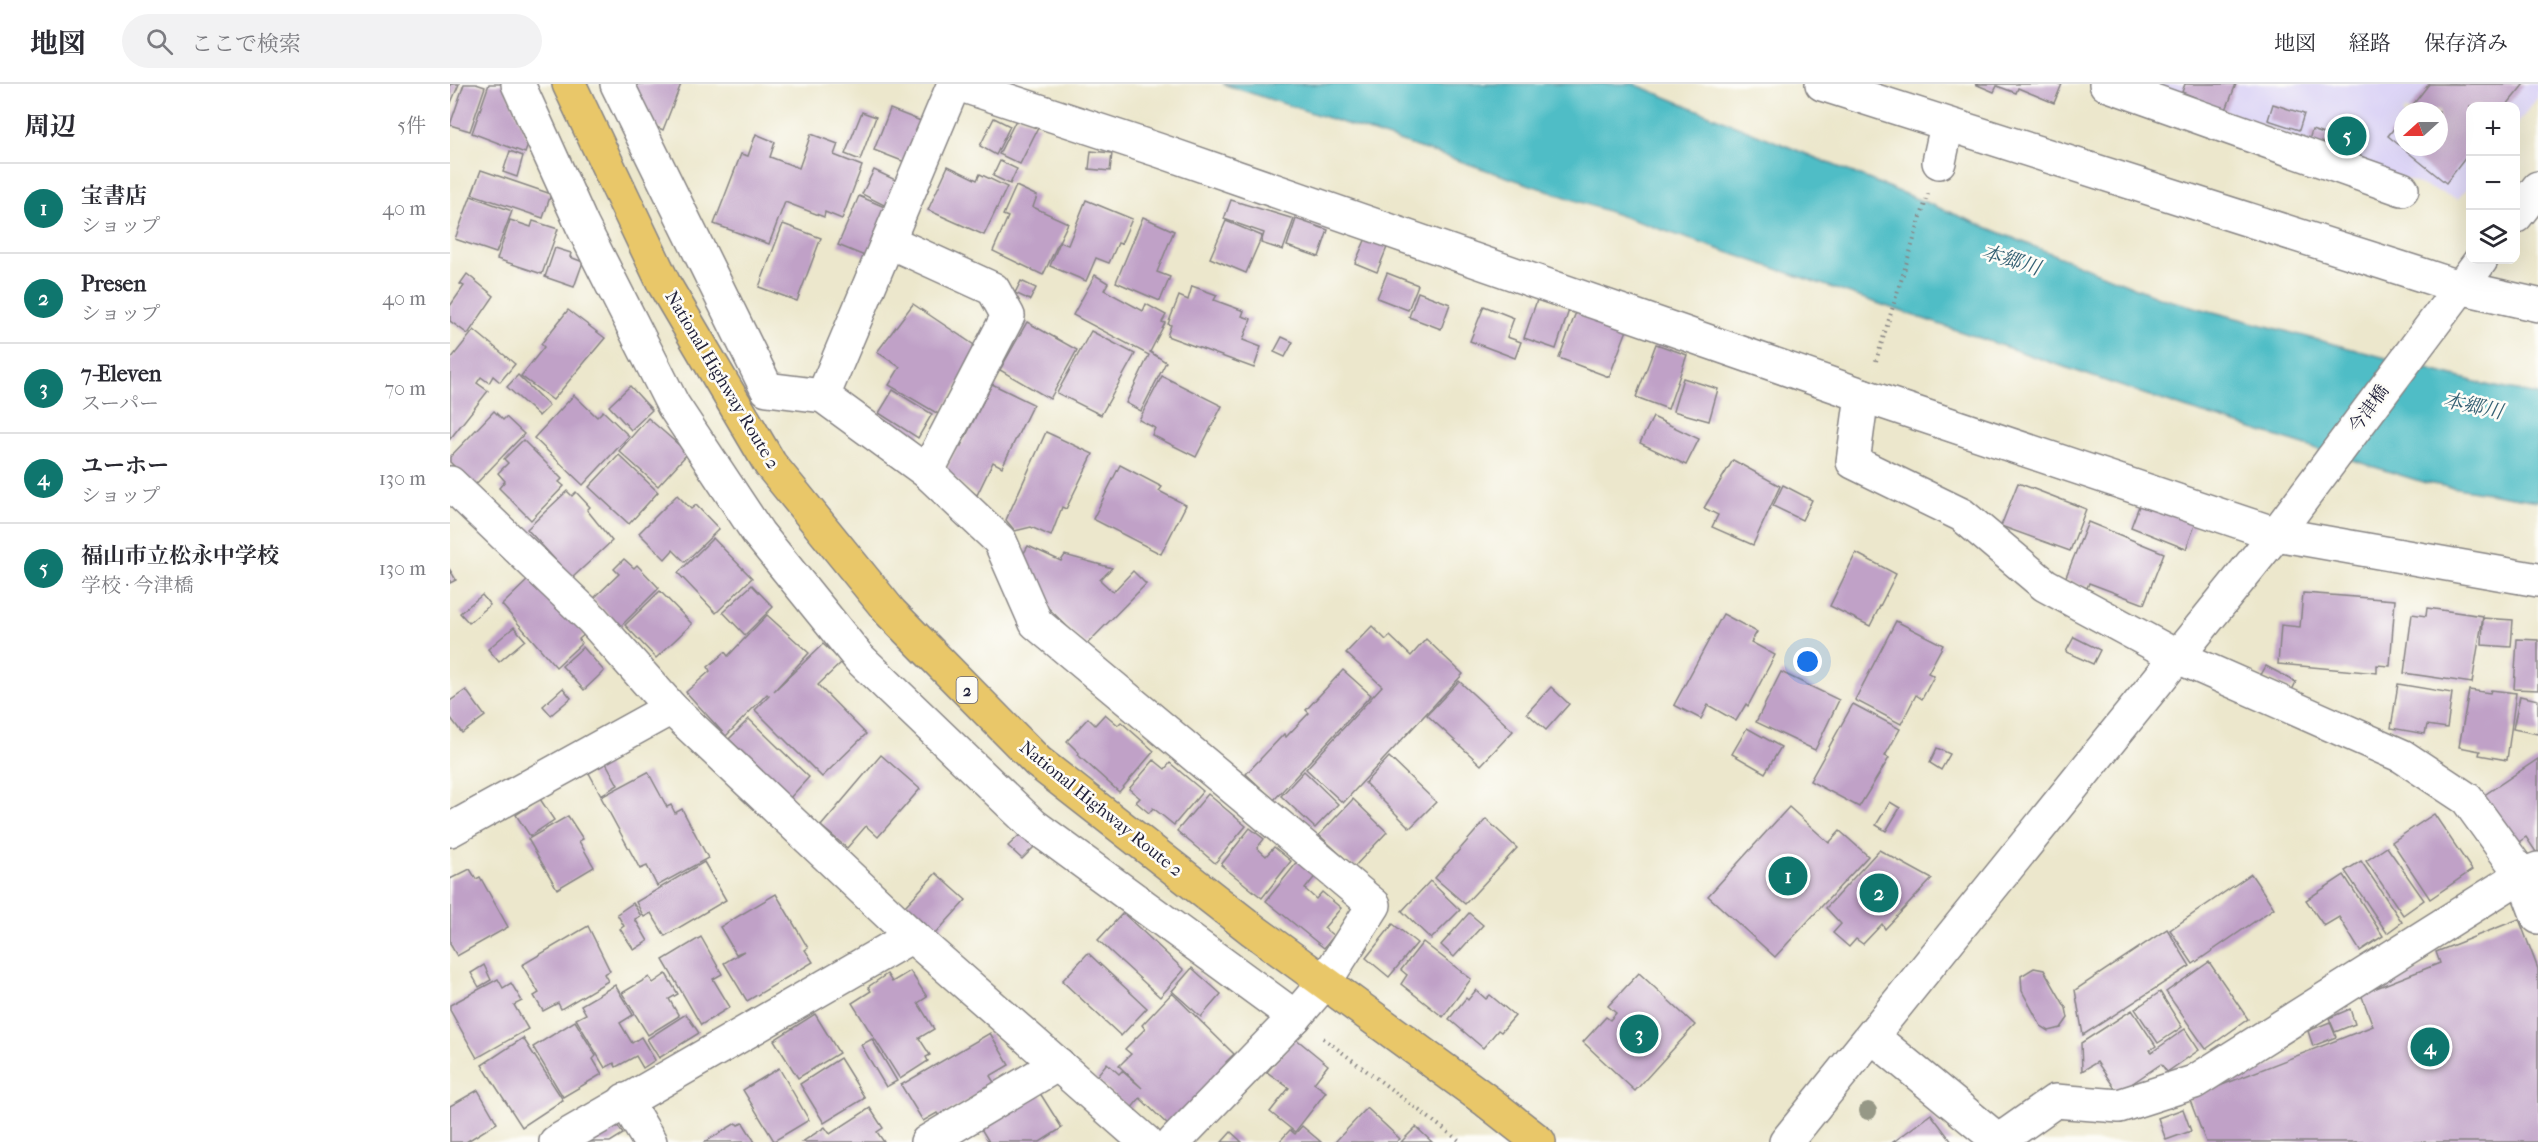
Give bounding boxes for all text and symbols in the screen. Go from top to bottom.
search box [122,14,542,68]
icon: search [143,25,176,58]
text: 地図 [30,27,86,60]
text: ここで検索 [191,31,301,57]
text: 地図 [2274,31,2316,55]
text: 経路 [2349,31,2391,55]
text: 保存済み [2424,31,2508,55]
north arrow [2394,102,2448,156]
map controls [2466,102,2520,264]
button: + [2466,102,2520,156]
text: 周辺 [24,111,76,142]
pin: 5 [2328,113,2366,158]
text: 5件 [397,114,426,137]
button: − [2466,156,2520,210]
text: 宝書店 [81,183,147,209]
text: 1 [40,197,47,220]
text: 40 m [382,197,426,220]
button: layers [2466,210,2520,264]
text: ショップ [81,214,161,237]
water label: 本郷川 [1979,240,2045,280]
text: Presen [81,271,146,297]
text: 2 [38,287,49,310]
text: 40 m [382,287,426,310]
street label: National Highway Route 2 [661,287,783,473]
text: ショップ [81,302,161,325]
text: 7-Eleven [81,361,162,387]
text: 3 [39,377,48,400]
text: 70 m [384,377,426,400]
street label: 今津橋 [2345,381,2393,437]
water label: 本郷川 [2441,389,2507,424]
text: スーパー [81,392,159,415]
text: ユーホー [81,453,169,479]
text: 4 [38,467,49,490]
text: 130 m [379,467,426,490]
text: ショップ [81,484,161,507]
text: 福山市立松永中学校 [81,543,279,569]
text: 5 [39,557,48,580]
text: 130 m [379,557,426,580]
text: 学校 · 今津橋 [81,574,194,597]
your location [1793,647,1822,676]
road number: 2 [956,677,978,703]
street label: National Highway Route 2 [1015,737,1187,881]
pin: 1 [1768,854,1808,898]
pin: 2 [1860,870,1898,916]
pin: 3 [1620,1012,1658,1056]
pin: 4 [2410,1024,2450,1070]

